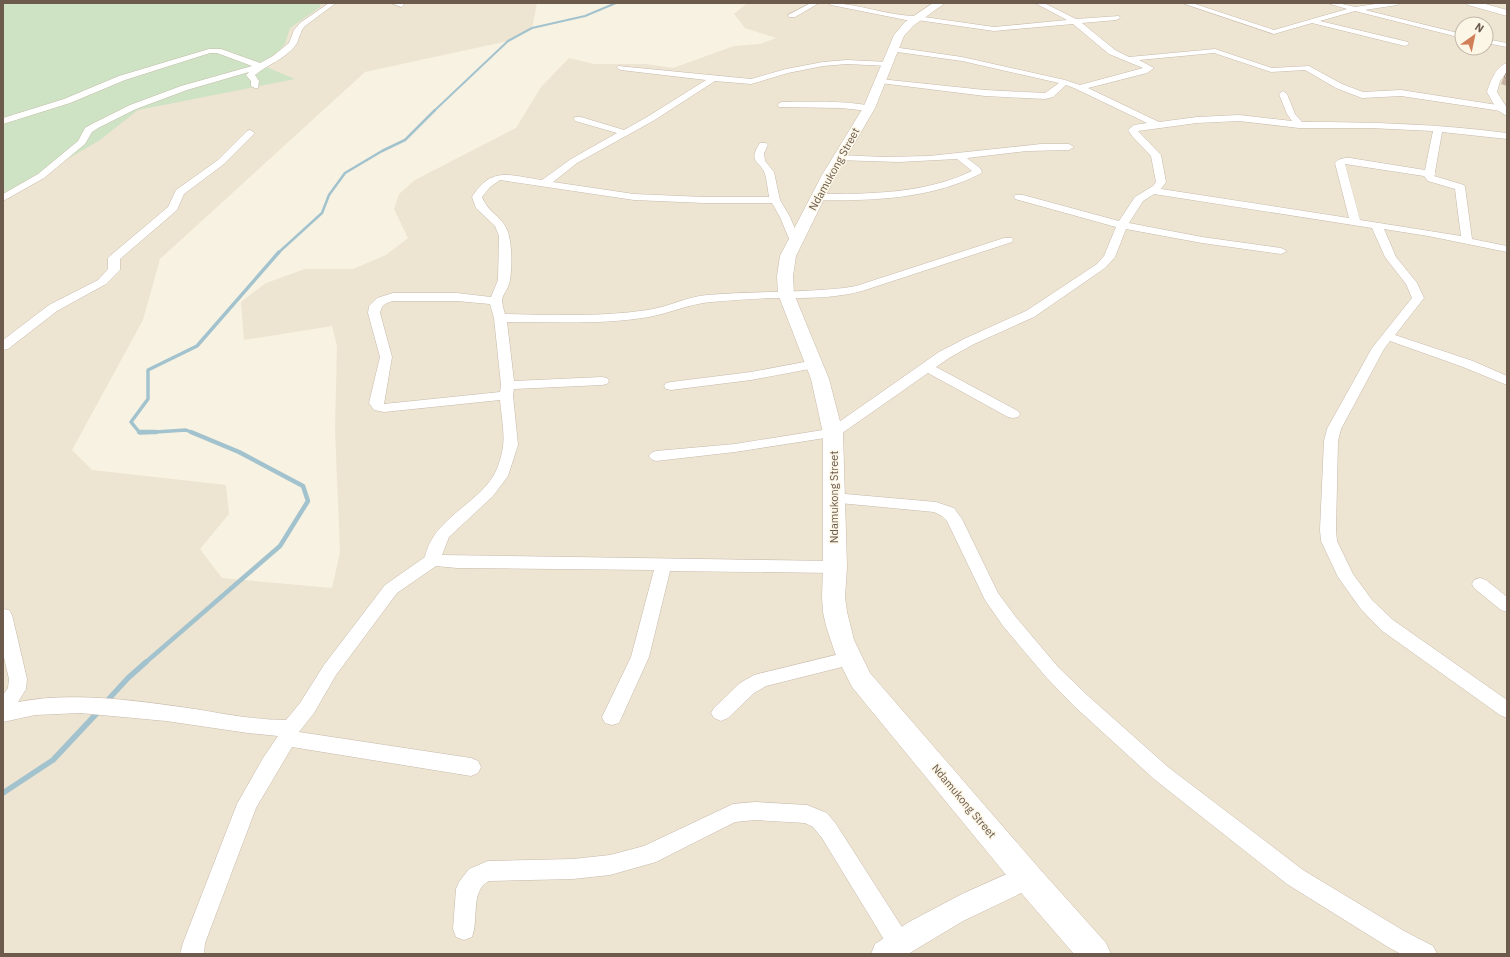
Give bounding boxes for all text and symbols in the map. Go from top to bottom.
north arrow [1454,16,1494,56]
text: N [1472,20,1487,36]
street label: Ndamukong Street [805,125,863,213]
street label: Ndamukong Street [827,451,841,543]
street label: Ndamukong Street [929,761,999,841]

